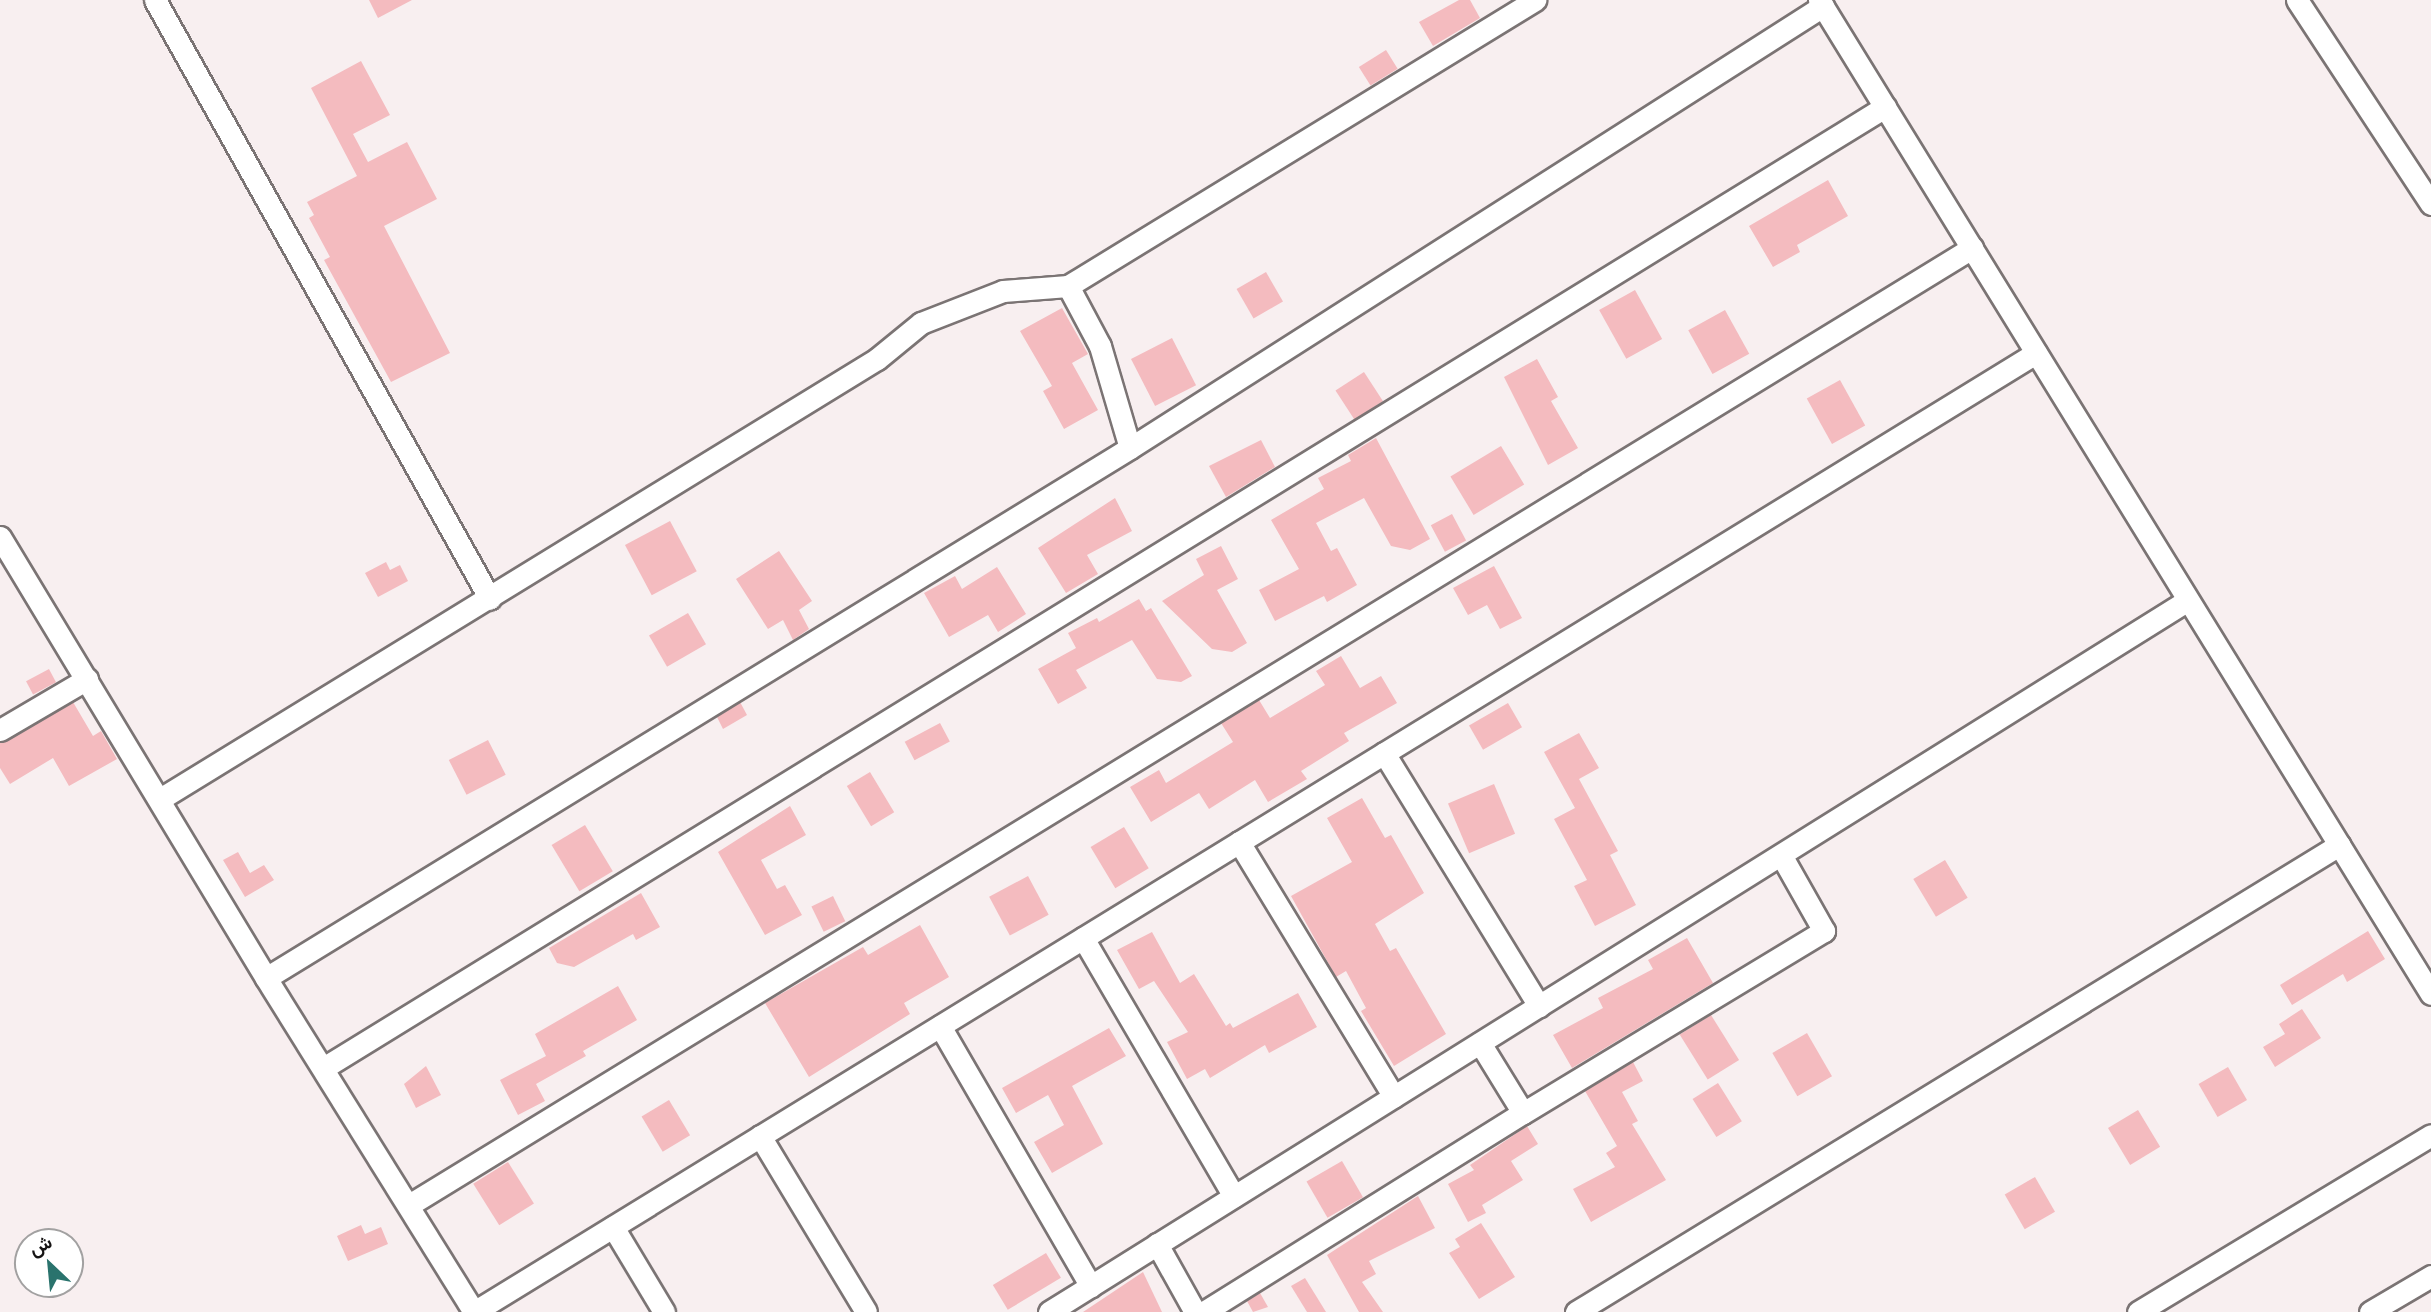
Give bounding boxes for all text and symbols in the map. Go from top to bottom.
north arrow [14,1228,84,1298]
text: ش [25,1230,56,1261]

